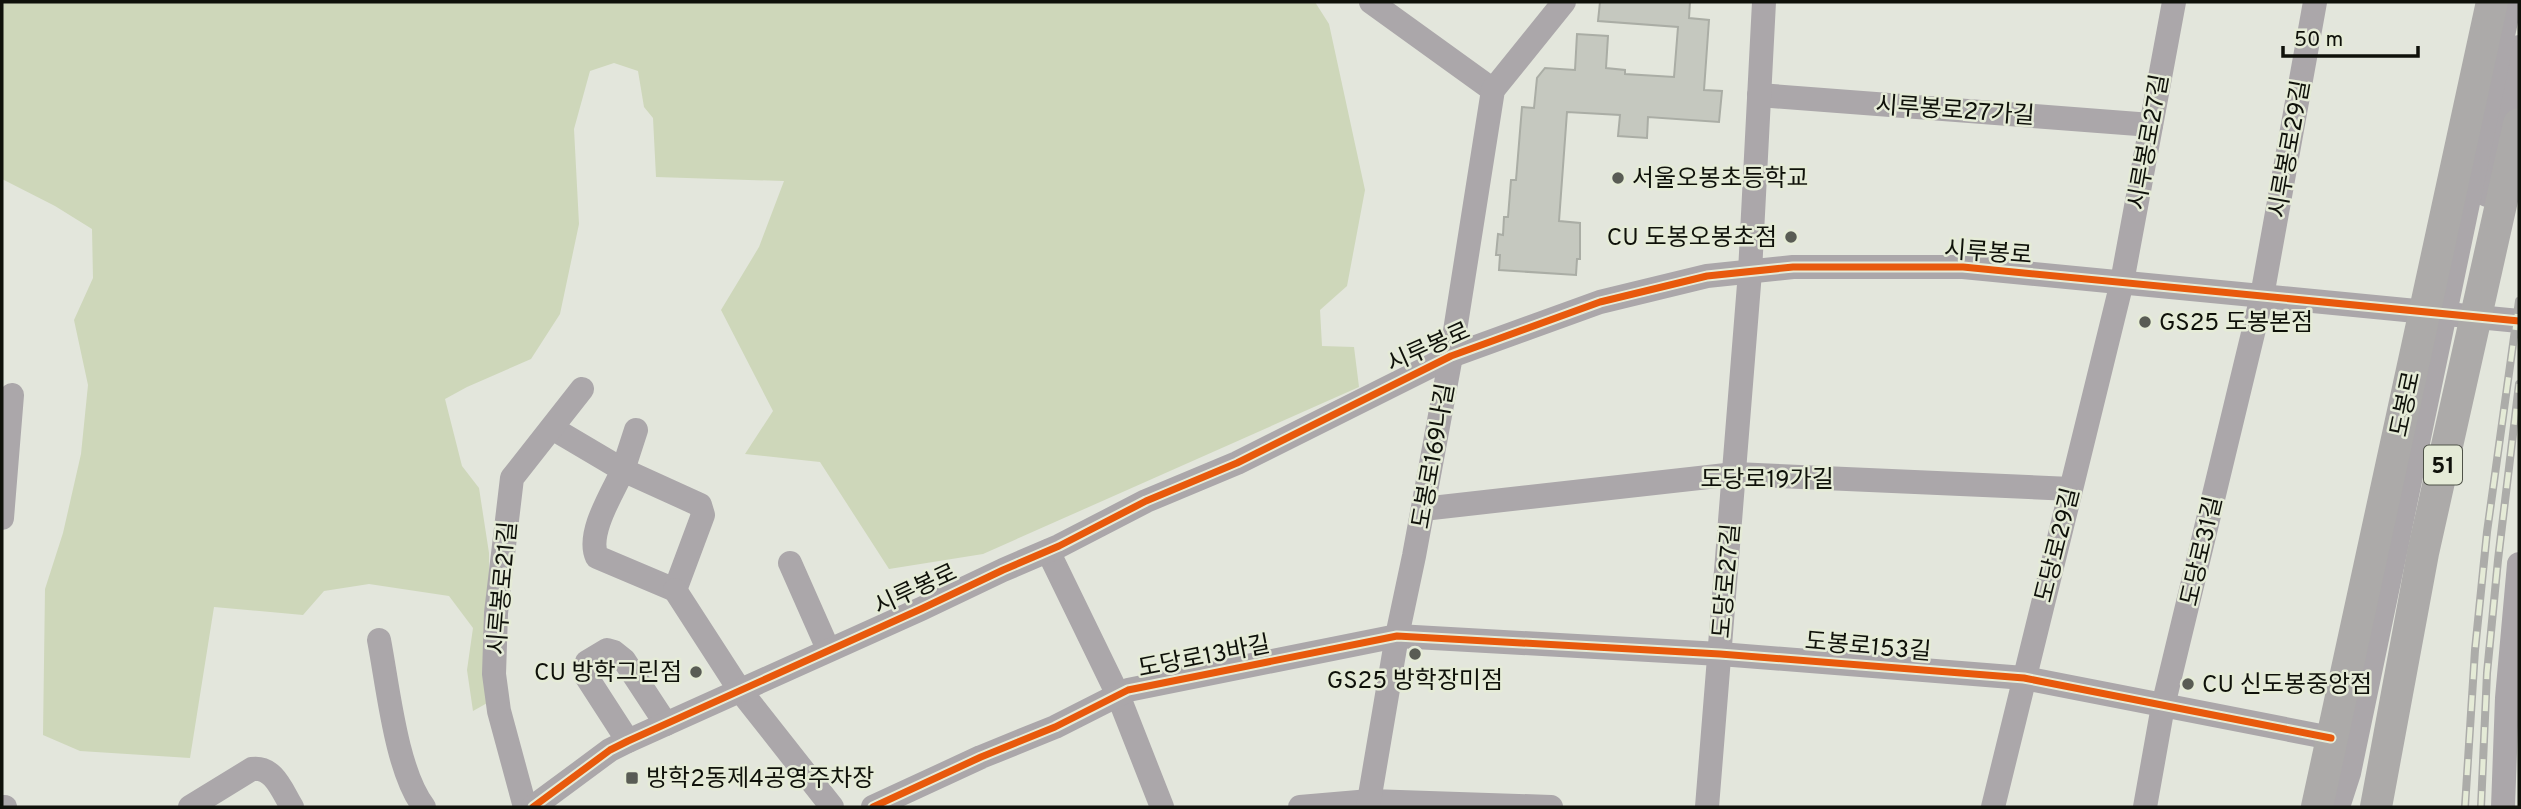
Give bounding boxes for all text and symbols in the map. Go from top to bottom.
scale bar [2283,14,2418,58]
text: 50 m [2294,27,2343,54]
street label: 시루봉로27길 [2123,72,2177,213]
street label: 시루봉로29길 [2264,78,2318,221]
street label: 시루봉로27가길 [1874,91,2035,133]
place label: 서울오봉초등학교 [1632,165,1809,195]
marker: 서울오봉초등학교 [1610,170,1626,186]
place label: CU 도봉오봉초점 [1607,224,1777,254]
marker: CU 도봉오봉초점 [1783,229,1799,245]
street label: 시루봉로 [1943,236,2033,272]
place label: GS25 도봉본점 [2159,309,2313,339]
marker: GS25 도봉본점 [2137,314,2153,330]
street label: 시루봉로 [1382,317,1475,380]
street label: 도봉로 [2385,369,2429,440]
street label: 도봉로169나길 [1407,381,1463,531]
road number: 51 [2424,446,2462,485]
street label: 도당로19가길 [1700,466,1834,496]
street label: 도당로29길 [2030,485,2088,606]
street label: 도당로31길 [2176,494,2230,609]
street label: 시루봉로21길 [483,520,525,656]
street label: 도당로27길 [1708,522,1748,640]
street label: 시루봉로 [869,559,962,623]
street label: 도봉로153길 [1803,628,1932,668]
street label: 도당로13바길 [1136,630,1273,685]
marker: GS25 방학장미점 [1407,646,1423,662]
place label: CU 방학그린점 [534,659,682,689]
marker: CU 방학그린점 [688,664,704,680]
place label: GS25 방학장미점 [1327,667,1503,697]
place label: CU 신도봉중앙점 [2202,671,2372,701]
marker: CU 신도봉중앙점 [2180,676,2196,692]
place label: 방학2동제4공영주차장 [646,765,874,795]
marker: 방학2동제4공영주차장 [624,770,640,786]

